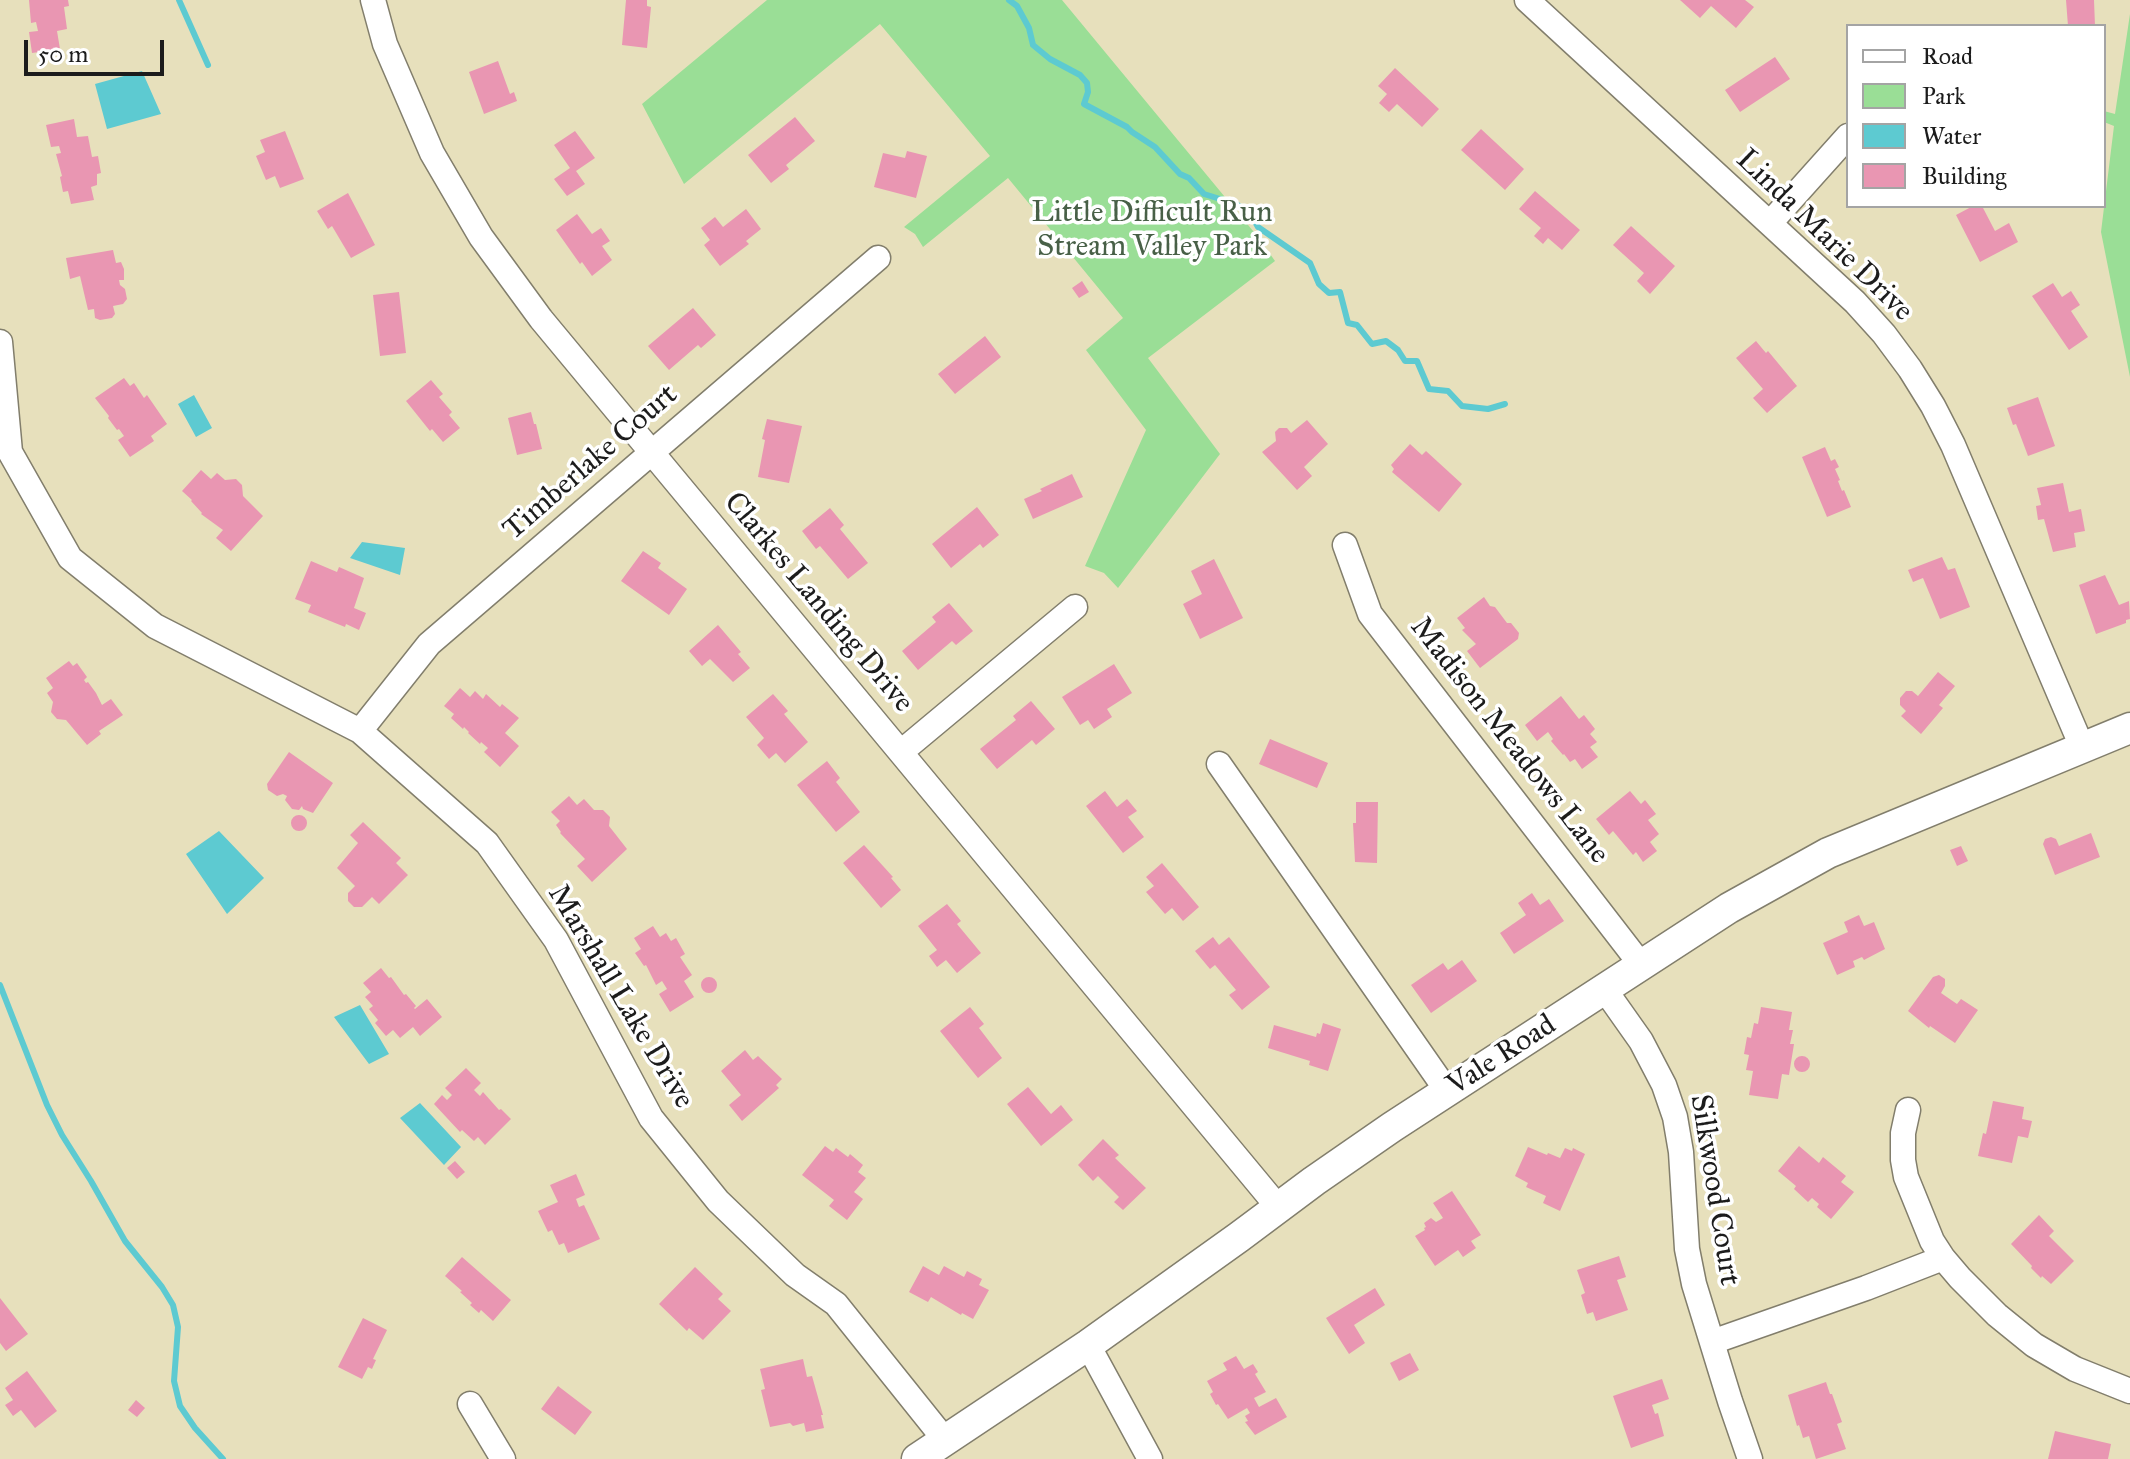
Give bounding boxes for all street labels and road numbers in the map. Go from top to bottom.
street label: Linda Marie Drive [1728,142,1920,330]
street label: Timberlake Court [497,378,685,548]
street label: Clarkes Landing Drive [715,486,921,720]
street label: Madison Meadows Lane [1402,611,1616,871]
street label: Marshall Lake Drive [539,879,701,1115]
street label: Vale Road [1441,1008,1563,1104]
street label: Silkwood Court [1681,1092,1747,1288]

